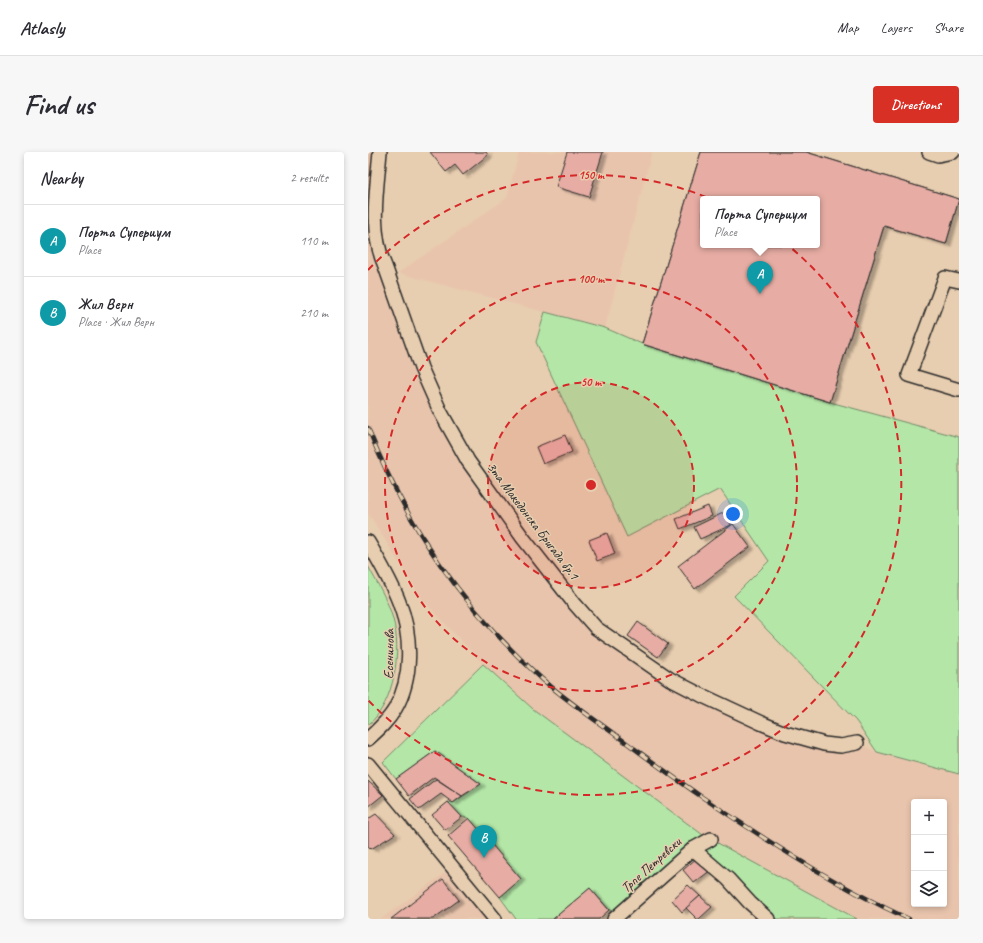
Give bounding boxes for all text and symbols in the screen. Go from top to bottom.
text: Atlasly [20,16,64,40]
text: Map [837,19,859,36]
text: Layers [881,19,912,36]
text: Share [934,19,963,36]
button: Directions [873,86,959,123]
text: Find us [24,87,94,122]
text: 150 m [578,167,605,183]
text: Nearby [40,168,83,189]
text: 2 results [290,170,328,186]
popup [700,196,820,248]
text: Порта Супериум [714,205,806,224]
text: Порта Супериум [78,223,170,242]
text: Place [714,224,737,240]
text: A [50,233,56,249]
text: 110 m [300,233,328,249]
text: Place [78,242,101,258]
pin: A [747,261,773,294]
text: 100 m [578,271,605,287]
text: Жил Верн [78,295,133,314]
text: B [50,305,56,321]
text: 210 m [300,305,328,321]
text: Place · Жил Верн [78,314,154,330]
text: 50 m [581,374,602,390]
street label: 3та Македонска Бригада бр.1 [483,459,583,584]
centre of rings [584,478,598,492]
your location [723,504,743,524]
street label: Есенинова [380,628,398,679]
map controls [911,799,947,907]
button: + [911,799,947,835]
pin: B [471,825,497,858]
street label: Трпе Петревски [618,833,685,896]
button: − [911,835,947,871]
button: layers [911,871,947,907]

